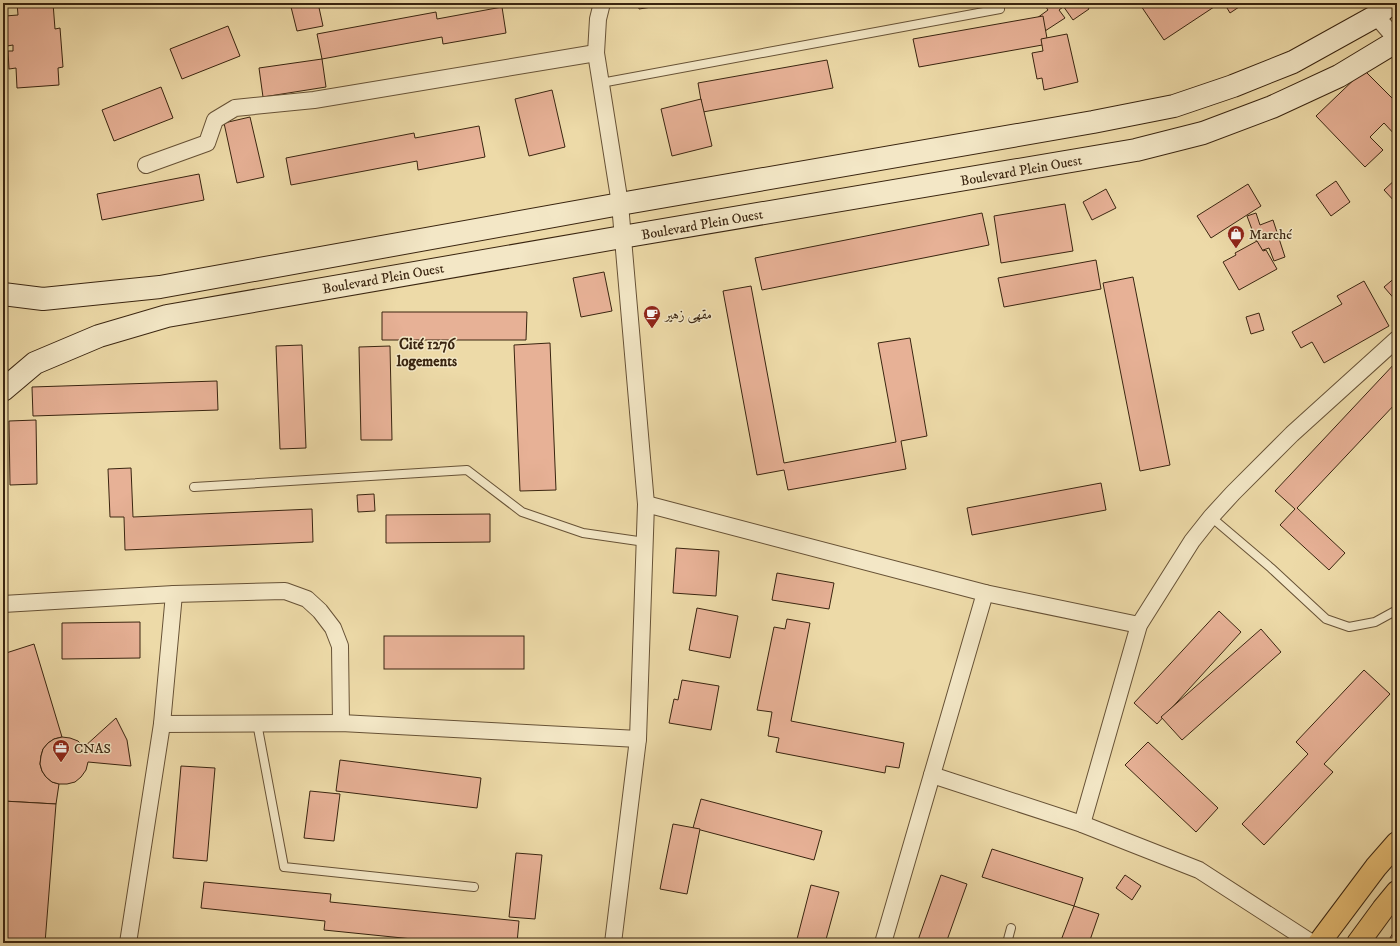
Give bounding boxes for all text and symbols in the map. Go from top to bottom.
street label: Boulevard Plein Ouest [959,151,1084,191]
street label: Boulevard Plein Ouest [640,205,765,245]
shop icon: Marché [1226,224,1246,249]
place label: Marché [1249,226,1292,244]
street label: Boulevard Plein Ouest [321,259,446,299]
cafe icon: مقهى زهير [642,304,662,329]
place label: مقهى زهير [663,306,712,324]
district label: Cité 1276 logements [396,335,457,371]
office icon: CNAS [51,738,71,763]
place label: CNAS [74,740,111,758]

